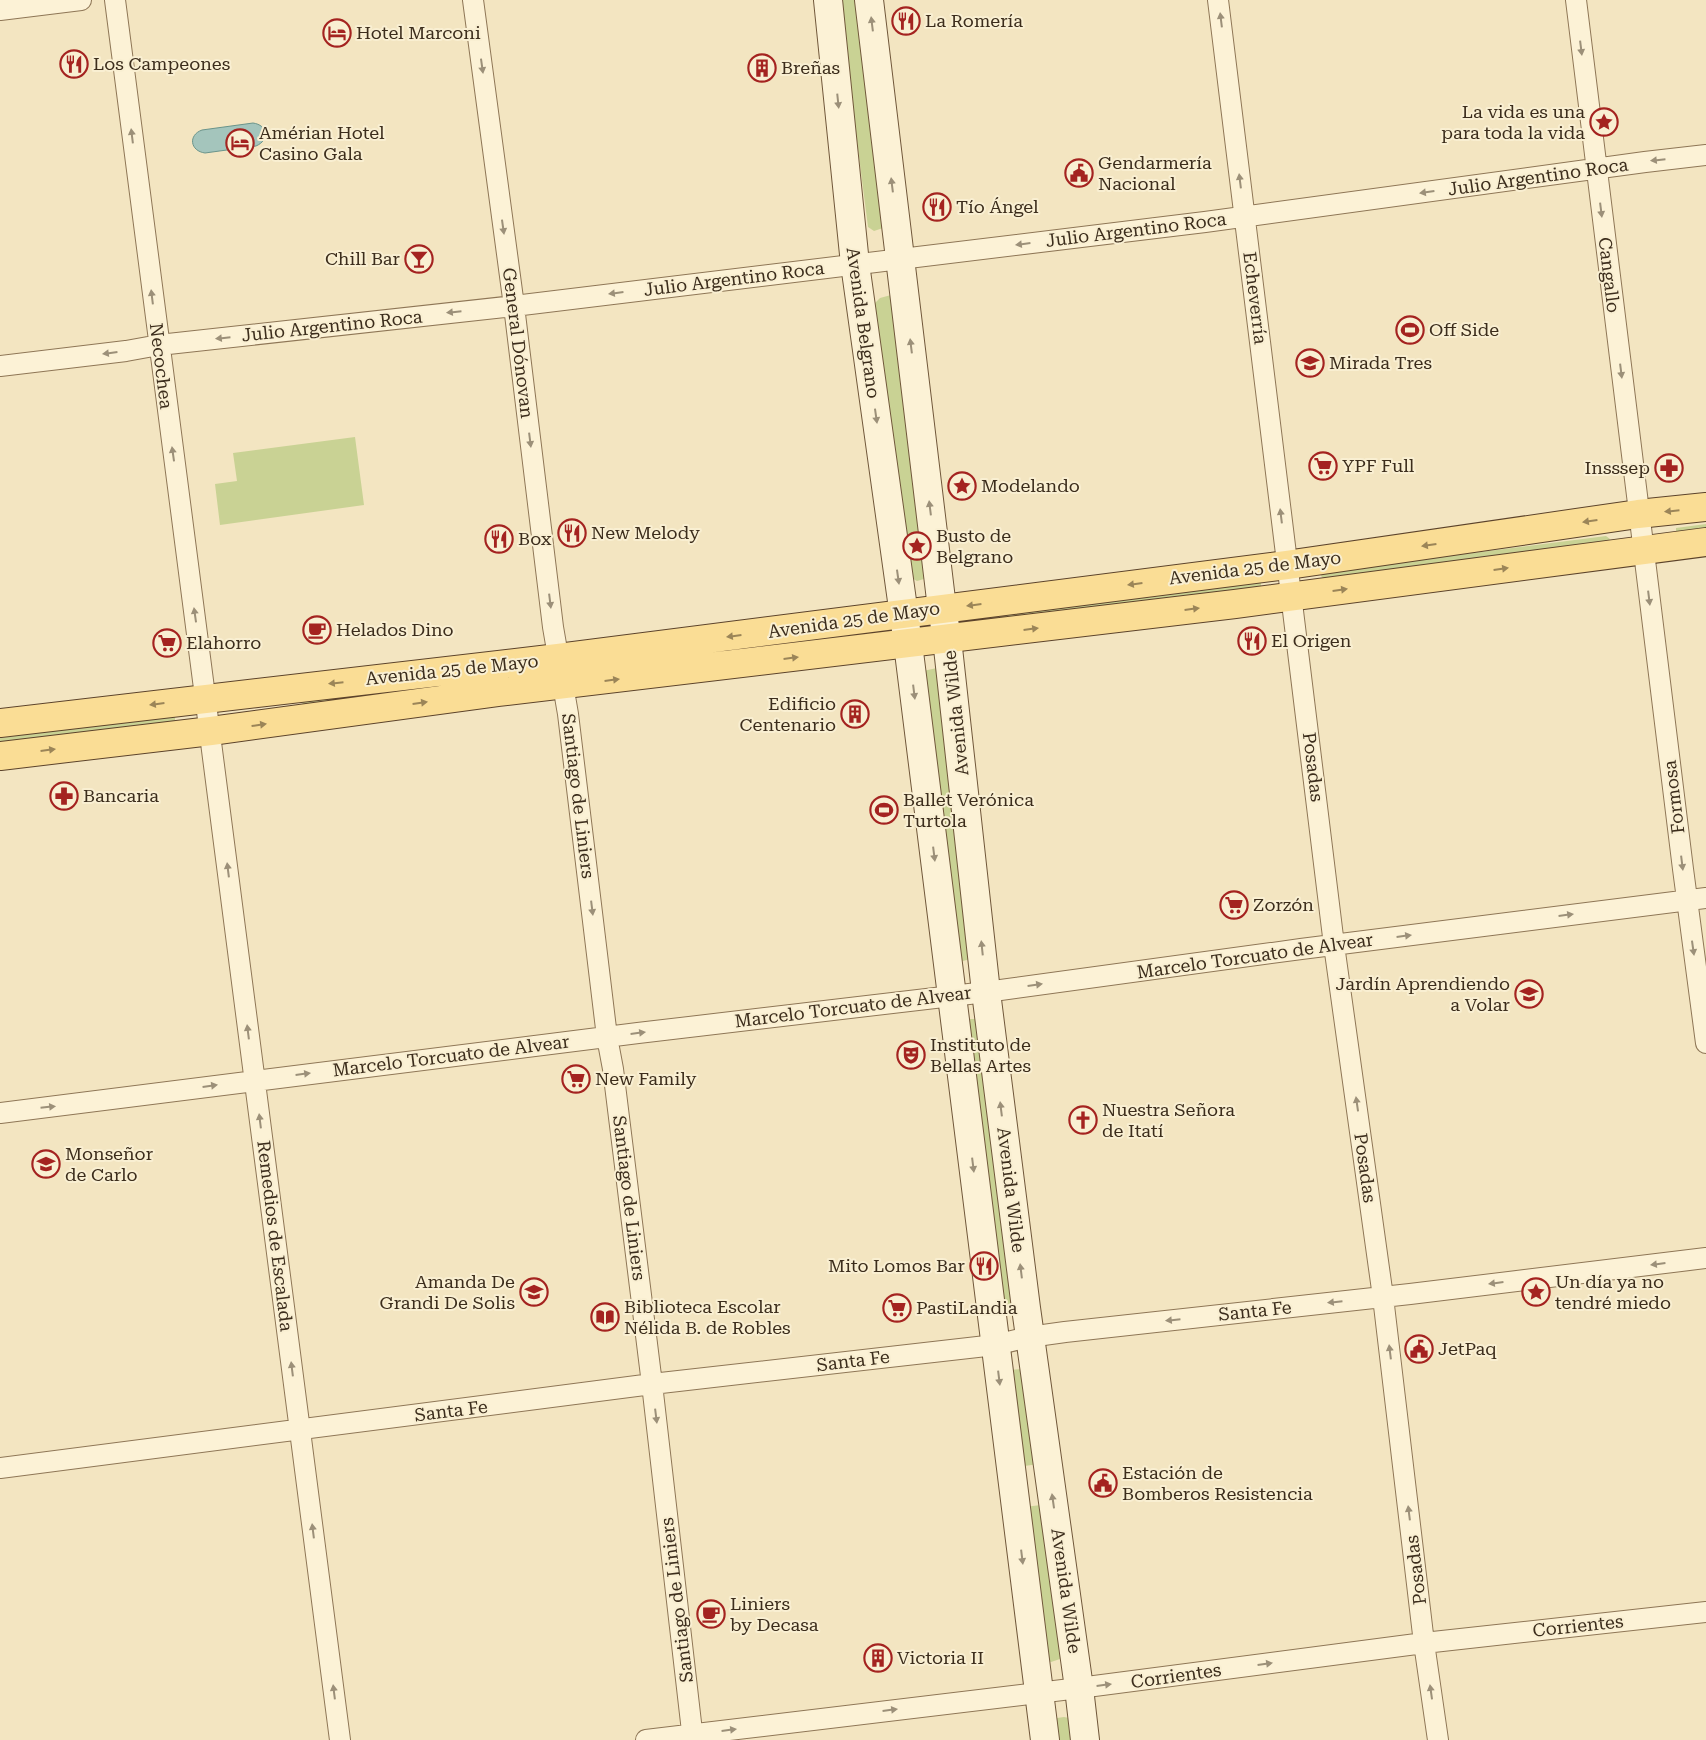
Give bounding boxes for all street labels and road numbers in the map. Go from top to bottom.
street label: Julio Argentino Roca [1446,153,1630,200]
street label: Julio Argentino Roca [1044,208,1228,251]
street label: Cangallo [1594,236,1625,314]
street label: Avenida Belgrano [842,246,885,400]
street label: Echeverría [1239,250,1272,346]
street label: Julio Argentino Roca [642,257,826,300]
street label: General Dónovan [499,266,538,420]
street label: Julio Argentino Roca [240,306,424,345]
street label: Necochea [146,322,177,410]
street label: Avenida 25 de Mayo [1168,547,1342,588]
street label: Avenida 25 de Mayo [767,597,941,642]
street label: Avenida Wilde [938,649,973,777]
street label: Avenida 25 de Mayo [365,650,539,689]
street label: Santiago de Liniers [558,712,599,880]
street label: Posadas [1299,731,1328,803]
street label: Formosa [1659,759,1688,835]
street label: Marcelo Torcuato de Alvear [1135,929,1374,982]
street label: Marcelo Torcuato de Alvear [733,982,973,1031]
street label: Marcelo Torcuato de Alvear [331,1031,571,1080]
street label: Santiago de Liniers [609,1114,650,1282]
street label: Avenida Wilde [993,1126,1030,1254]
street label: Posadas [1350,1132,1381,1204]
street label: Remedios de Escalada [253,1139,298,1333]
street label: Santa Fe [1217,1296,1293,1325]
street label: Santa Fe [815,1346,891,1375]
street label: Santa Fe [413,1396,489,1425]
street label: Santiago de Liniers [656,1516,697,1684]
street label: Avenida Wilde [1047,1527,1086,1655]
street label: Posadas [1401,1534,1430,1606]
street label: Corrientes [1532,1610,1624,1641]
street label: Corrientes [1129,1659,1222,1692]

